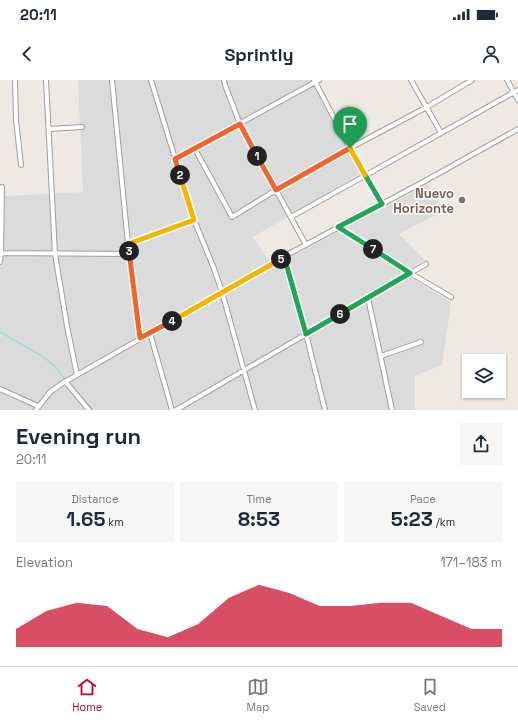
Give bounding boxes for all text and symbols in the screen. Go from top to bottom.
text: 20:11 [20,5,57,24]
icon: back [16,43,38,65]
text: Sprintly [224,43,294,66]
icon: person [480,43,502,65]
pin [333,107,367,148]
icon: arrive [339,113,361,135]
pin: 1 [247,146,267,166]
text: 1 [255,149,259,163]
pin: 2 [170,165,190,185]
text: 2 [177,168,183,182]
place label: Nuevo Horizonte [393,185,454,217]
marker: Nuevo Horizonte [457,195,467,205]
pin: 7 [363,239,383,259]
pin: 3 [119,241,139,261]
text: 7 [370,242,376,256]
text: 3 [126,244,132,258]
pin: 5 [271,249,291,269]
text: 5 [278,252,284,266]
pin: 6 [330,304,350,324]
text: 6 [337,307,343,321]
pin: 4 [162,311,182,331]
text: 4 [169,314,176,328]
map controls [462,354,506,398]
button: layers [462,354,506,398]
text: Evening run [16,422,141,450]
button: share [460,423,502,465]
text: 20:11 [16,451,46,468]
text: Distance [72,492,118,506]
text: Time [246,492,272,506]
text: Pace [410,492,436,506]
text: 1.65 [66,506,105,532]
text: 8:53 [238,506,280,532]
text: 5:23 [391,506,433,532]
text: km [105,515,124,529]
text: /km [433,515,455,529]
text: Elevation [16,554,73,571]
text: 171–183 m [440,554,502,571]
tab: Home [72,676,102,714]
tab: Map [246,676,269,714]
tab: Saved [414,676,446,714]

